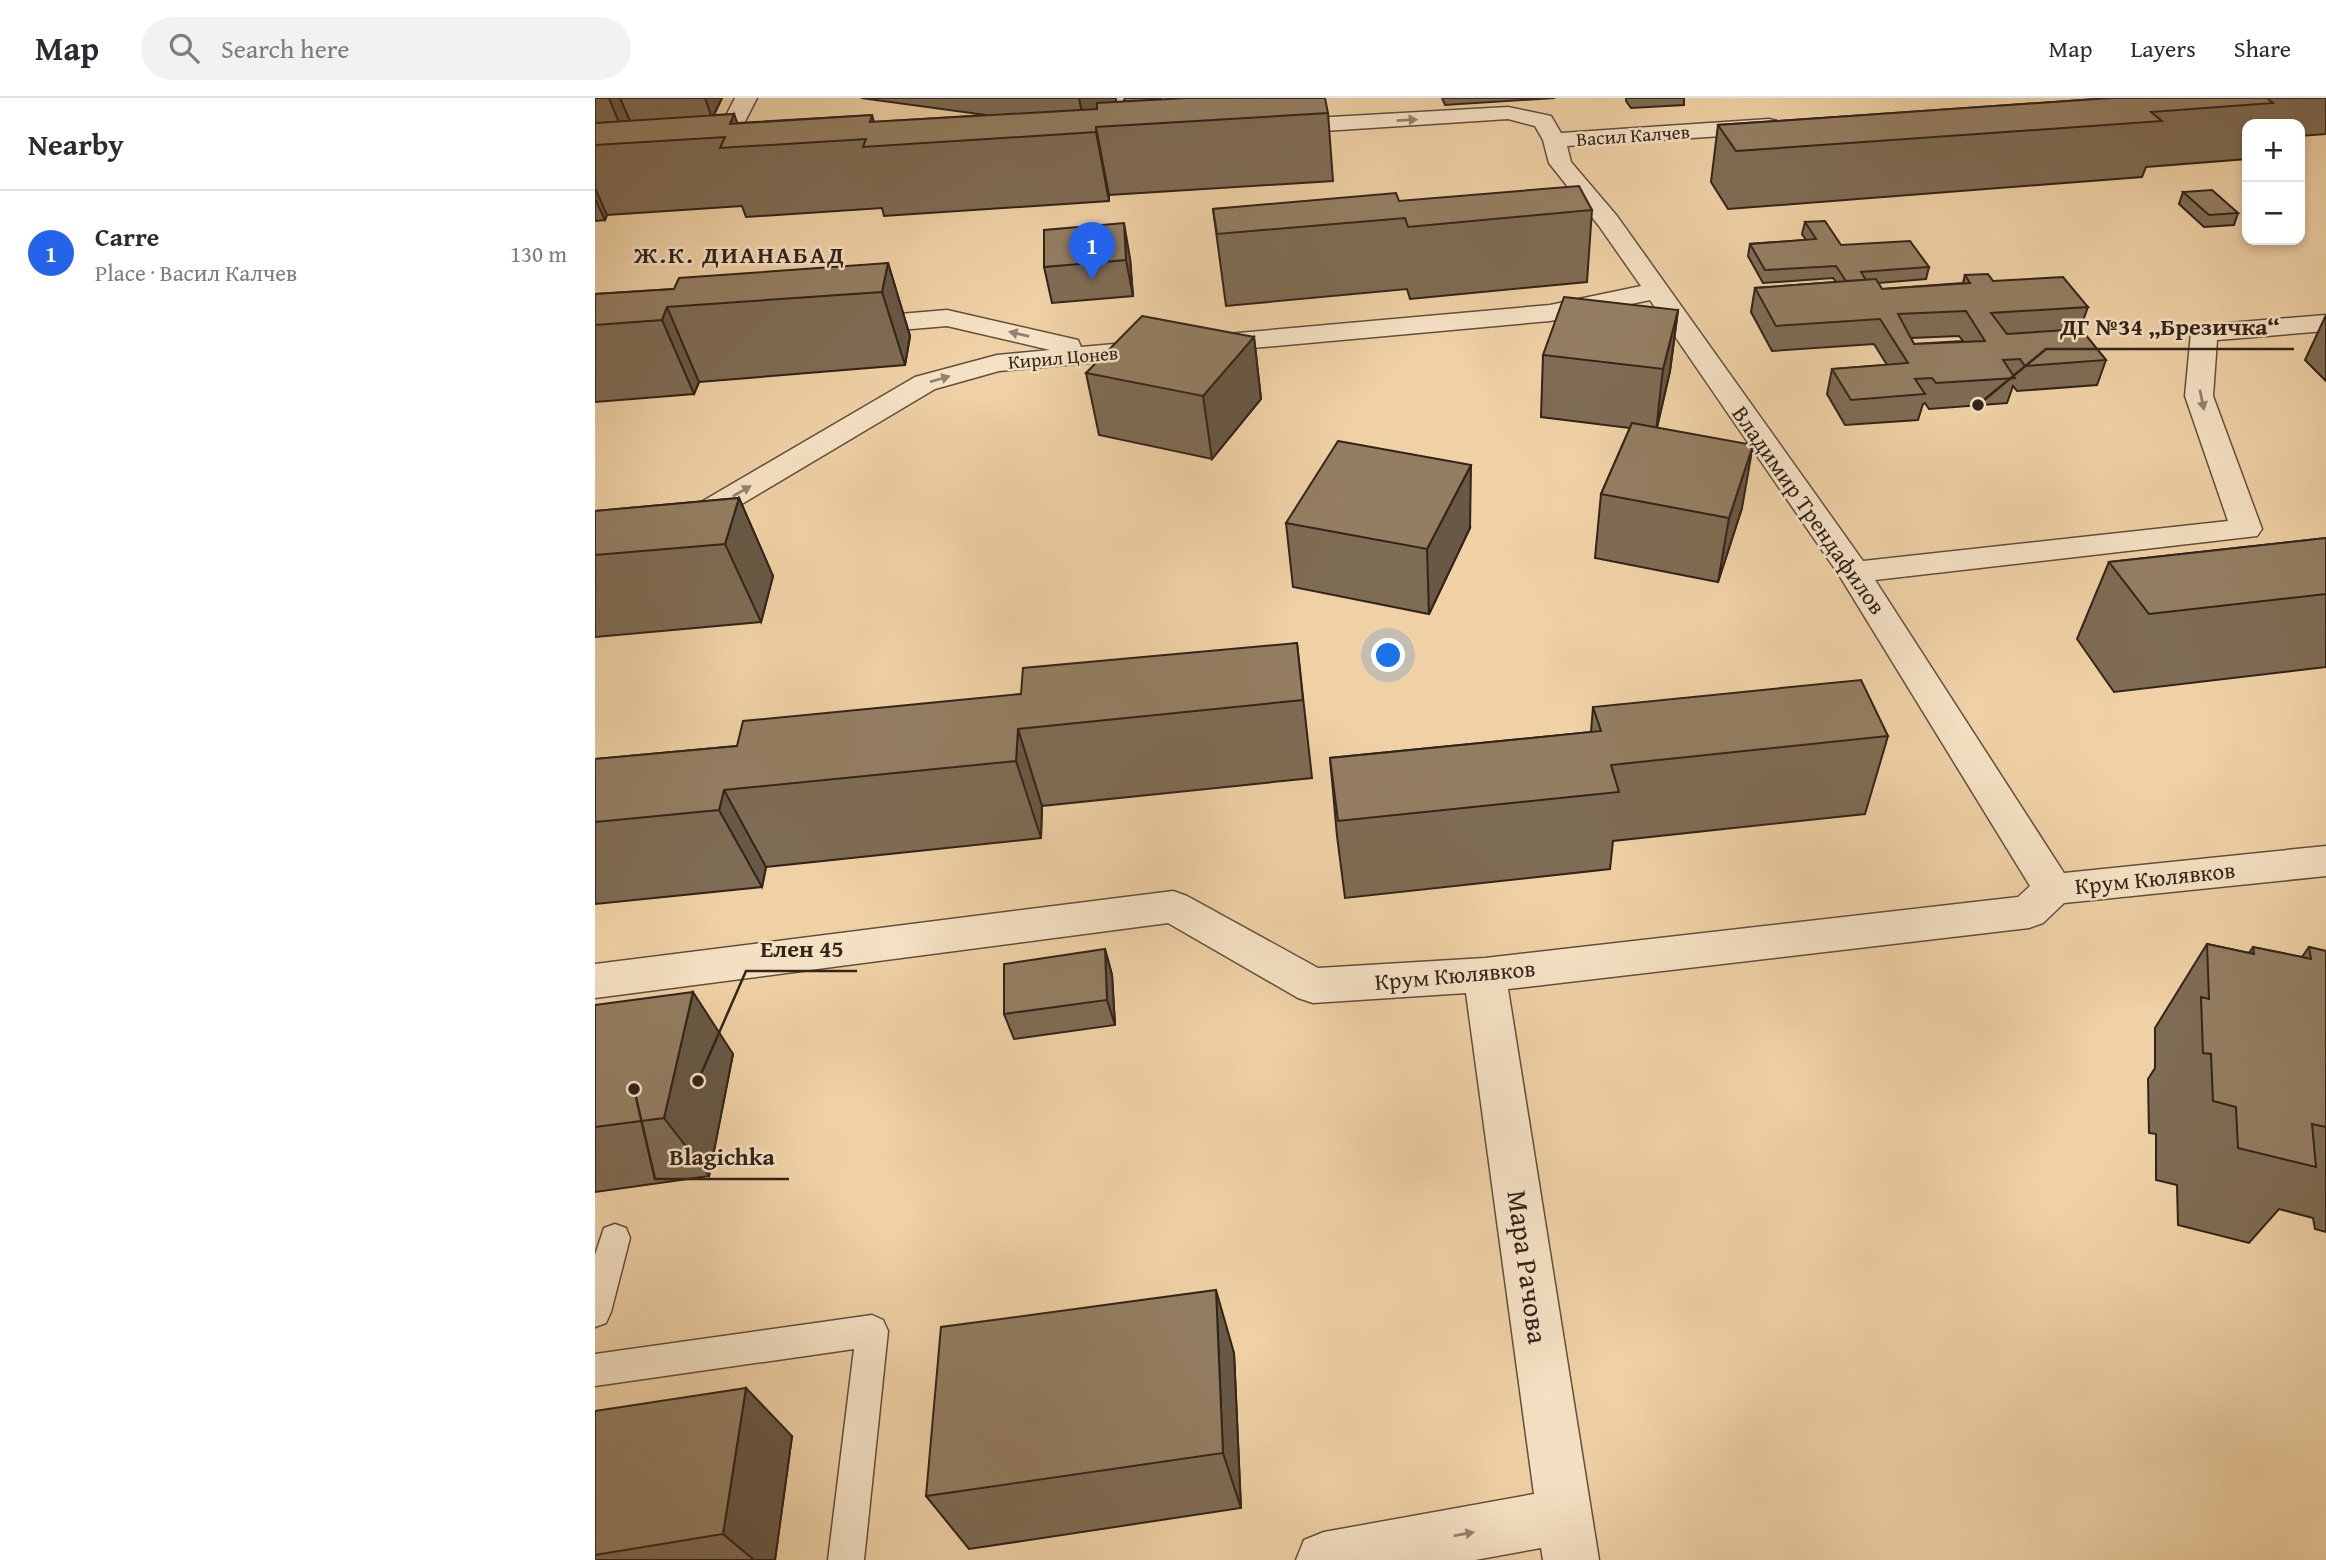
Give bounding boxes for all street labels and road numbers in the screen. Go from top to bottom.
street label: Васил Калчев [1575,117,1691,153]
street label: Кирил Цонев [1007,338,1119,376]
street label: Владимир Трендафилов [1725,399,1894,621]
street label: Крум Кюлявков [2073,853,2237,902]
street label: Крум Кюлявков [1373,951,1537,998]
street label: Мара Рачова [1497,1188,1560,1347]

